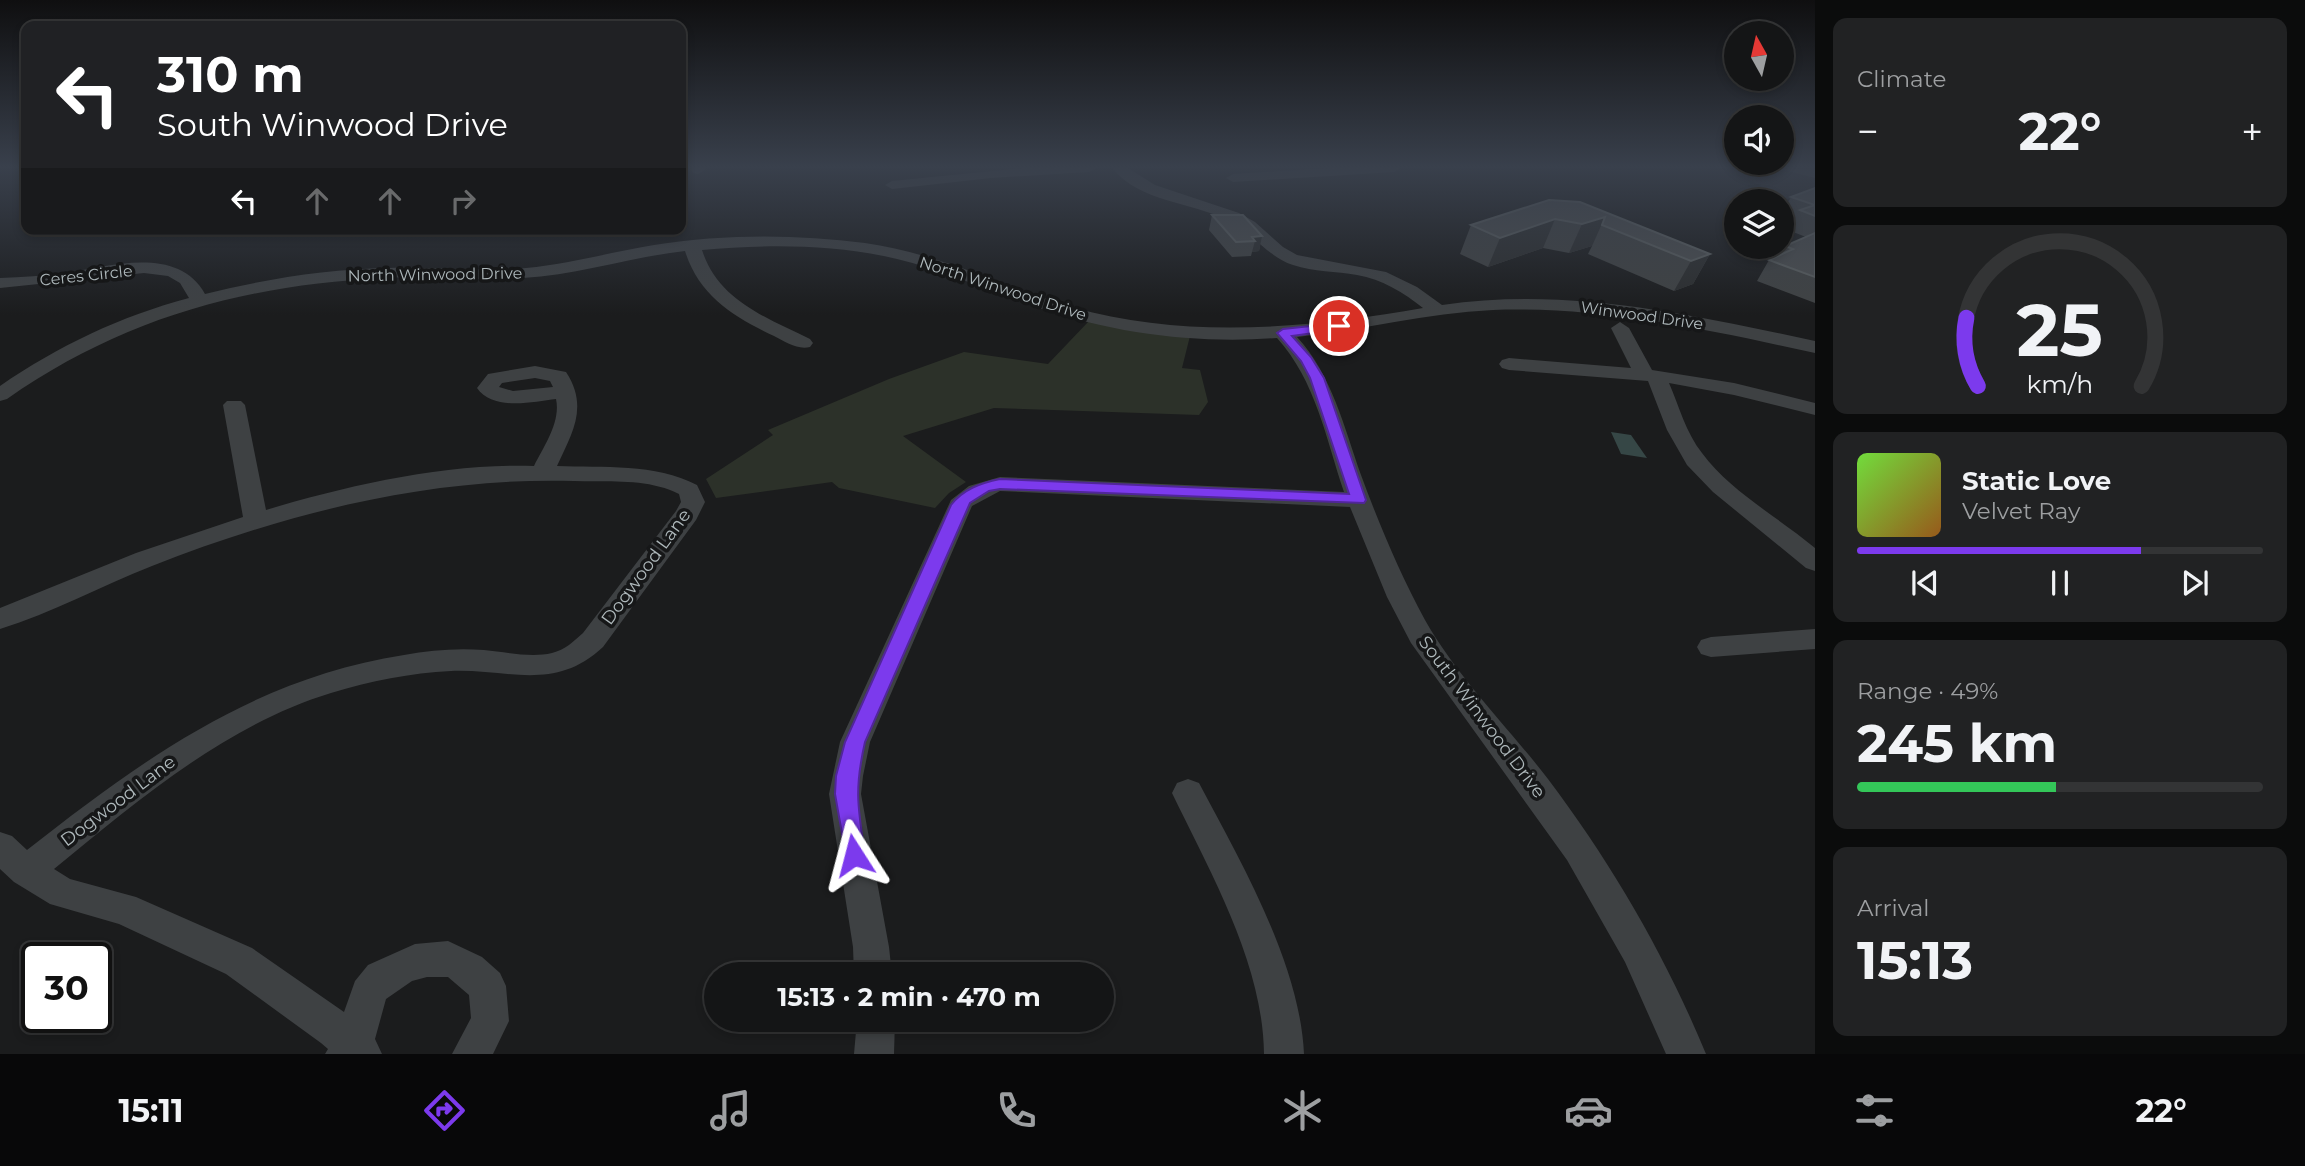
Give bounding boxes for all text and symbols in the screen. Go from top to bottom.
north arrow [1724,21,1794,91]
map controls [1724,21,1794,259]
text: 310 m [157,45,304,104]
icon: left [42,49,133,140]
text: Climate [1857,65,1946,93]
text: 22° [2018,100,2102,163]
text: South Winwood Drive [157,105,508,144]
button: sound [1724,105,1794,175]
text: − [1857,108,1879,155]
text: + [2241,108,2263,155]
icon: left [225,182,263,220]
icon: ahead [298,182,336,220]
icon: ahead [371,182,409,220]
icon: right [444,182,482,220]
button: layers [1724,189,1794,259]
street label: North Winwood Drive [917,252,1089,324]
street label: Ceres Circle [39,261,133,290]
street label: North Winwood Drive [348,263,522,286]
text: 25 [2017,286,2103,374]
pin [1309,296,1369,356]
street label: Winwood Drive [1580,298,1704,333]
icon: arrive [1320,307,1358,345]
text: km/h [2027,369,2093,399]
text: Static Love [1962,465,2111,497]
text: Velvet Ray [1962,497,2080,525]
street label: Dogwood Lane [597,505,695,629]
icon: previous [1906,564,1944,602]
icon: pause [2041,564,2079,602]
icon: next [2176,564,2214,602]
street label: South Winwood Drive [1414,632,1550,803]
text: Range · 49% [1857,677,1998,705]
text: 245 km [1857,712,2057,775]
street label: Dogwood Lane [56,751,180,851]
position arrow [817,818,891,892]
text: Arrival [1857,894,1930,922]
text: 15:13 [1857,929,1973,992]
speed limit sign: 30 [21,942,112,1033]
text: 15:13 · 2 min · 470 m [777,981,1041,1013]
icon: directions [420,1086,469,1135]
icon: music [706,1086,755,1135]
icon: phone [992,1086,1041,1135]
icon: climate [1278,1086,1327,1135]
icon: car [1564,1086,1613,1135]
icon: filters [1850,1086,1899,1135]
text: 15:11 [118,1091,183,1130]
text: 22° [2135,1091,2187,1130]

